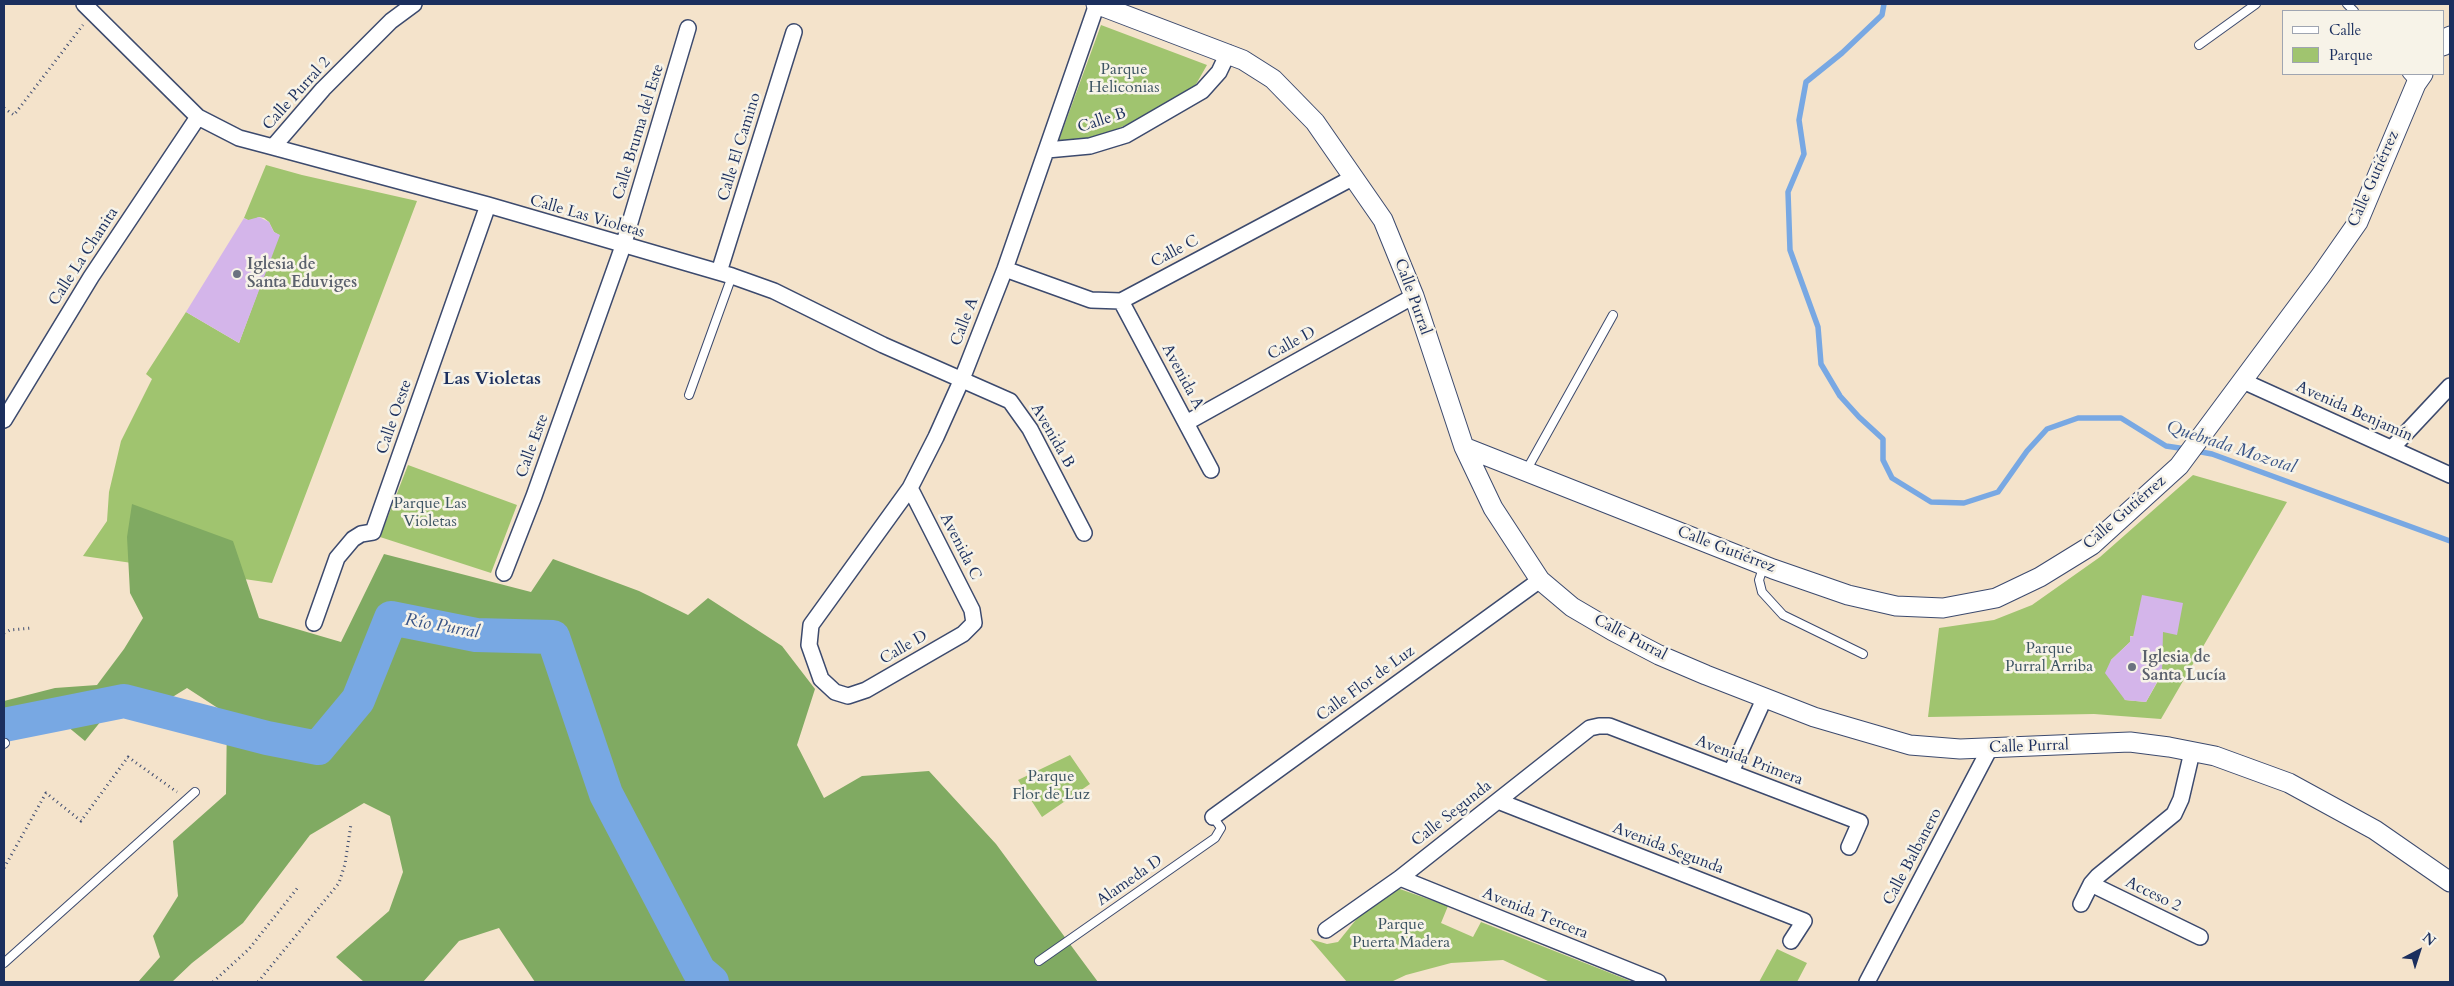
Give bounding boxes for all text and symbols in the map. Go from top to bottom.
legend [2282,10,2444,75]
text: Calle [2329,20,2361,40]
text: Parque [2329,45,2373,65]
street label: Calle Purral 2 [259,53,335,135]
park label: Parque Heliconias [1088,60,1160,98]
street label: Calle Bruma del Este [609,62,669,202]
street label: Calle El Camino [714,91,766,203]
street label: Calle B [1075,104,1129,138]
street label: Calle Gutiérrez [2344,128,2404,230]
street label: Calle Las Violetas [527,191,647,243]
street label: Calle La Chanita [45,204,123,310]
street label: Calle C [1148,232,1202,272]
place label: Iglesia de Santa Eduviges [247,255,357,293]
street label: Calle Purral [1389,256,1435,338]
marker: Iglesia de Santa Eduviges [231,268,243,280]
street label: Calle A [947,295,983,349]
street label: Calle D [1265,323,1319,365]
street label: Avenida A [1157,341,1207,413]
district label: Las Violetas [443,369,541,391]
street label: Calle Oeste [373,377,417,457]
street label: Avenida Benjamín [2293,378,2415,446]
street label: Avenida B [1026,400,1078,472]
street label: Calle Este [513,412,553,480]
water label: Quebrada Mozotal [2164,417,2298,479]
street label: Calle Gutiérrez [2080,472,2170,554]
park label: Parque Las Violetas [393,494,467,532]
street label: Avenida C [935,510,985,584]
street label: Calle Gutiérrez [1674,523,1778,577]
water label: Río Purral [403,610,481,644]
street label: Calle Purral [1590,611,1670,665]
street label: Calle D [877,627,931,669]
park label: Parque Purral Arriba [2005,639,2093,677]
street label: Calle Flor de Luz [1313,642,1419,726]
place label: Iglesia de Santa Lucía [2142,648,2226,686]
marker: Iglesia de Santa Lucía [2126,661,2138,673]
street label: Avenida Primera [1693,732,1805,790]
street label: Calle Purral [1989,736,2069,758]
park label: Parque Flor de Luz [1012,767,1090,805]
street label: Calle Segunda [1408,777,1496,851]
street label: Calle Balbanero [1879,805,1947,909]
street label: Avenida Segunda [1610,819,1726,879]
street label: Alameda D [1093,851,1167,911]
street label: Acceso 2 [2122,873,2184,917]
street label: Avenida Tercera [1479,884,1591,944]
park label: Parque Puerta Madera [1352,915,1450,953]
north arrow [2394,926,2444,976]
text: N [2418,928,2440,950]

